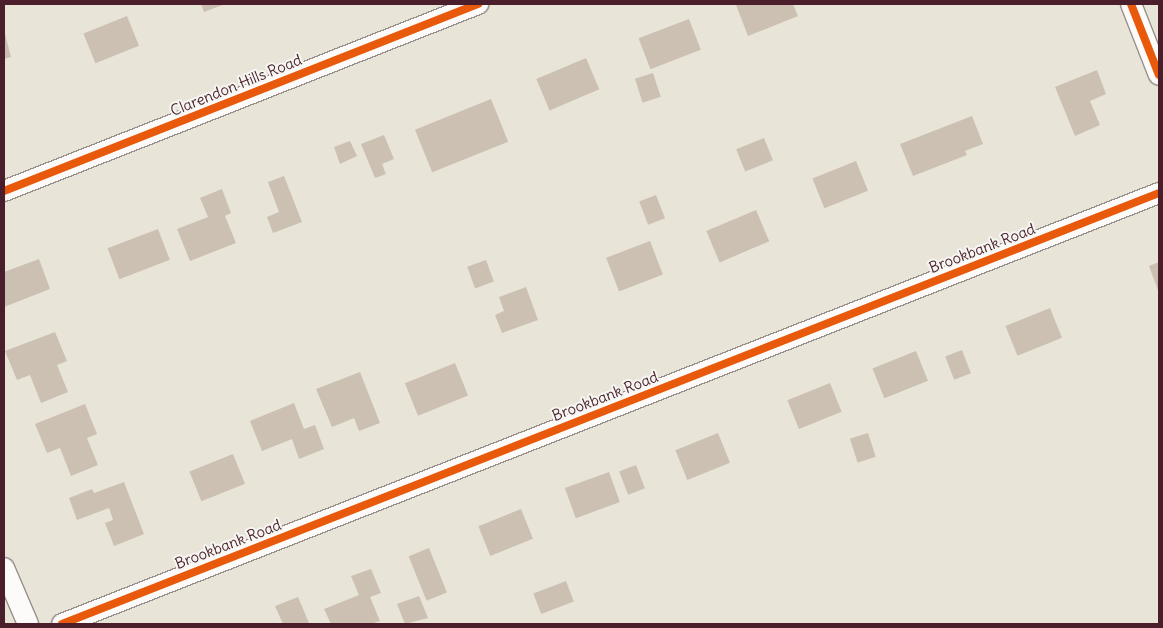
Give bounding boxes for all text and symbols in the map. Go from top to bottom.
street label: Clarendon Hills Road [168,50,304,120]
street label: Brookbank Road [926,219,1038,277]
street label: Brookbank Road [549,367,661,425]
street label: Brookbank Road [172,515,284,573]

